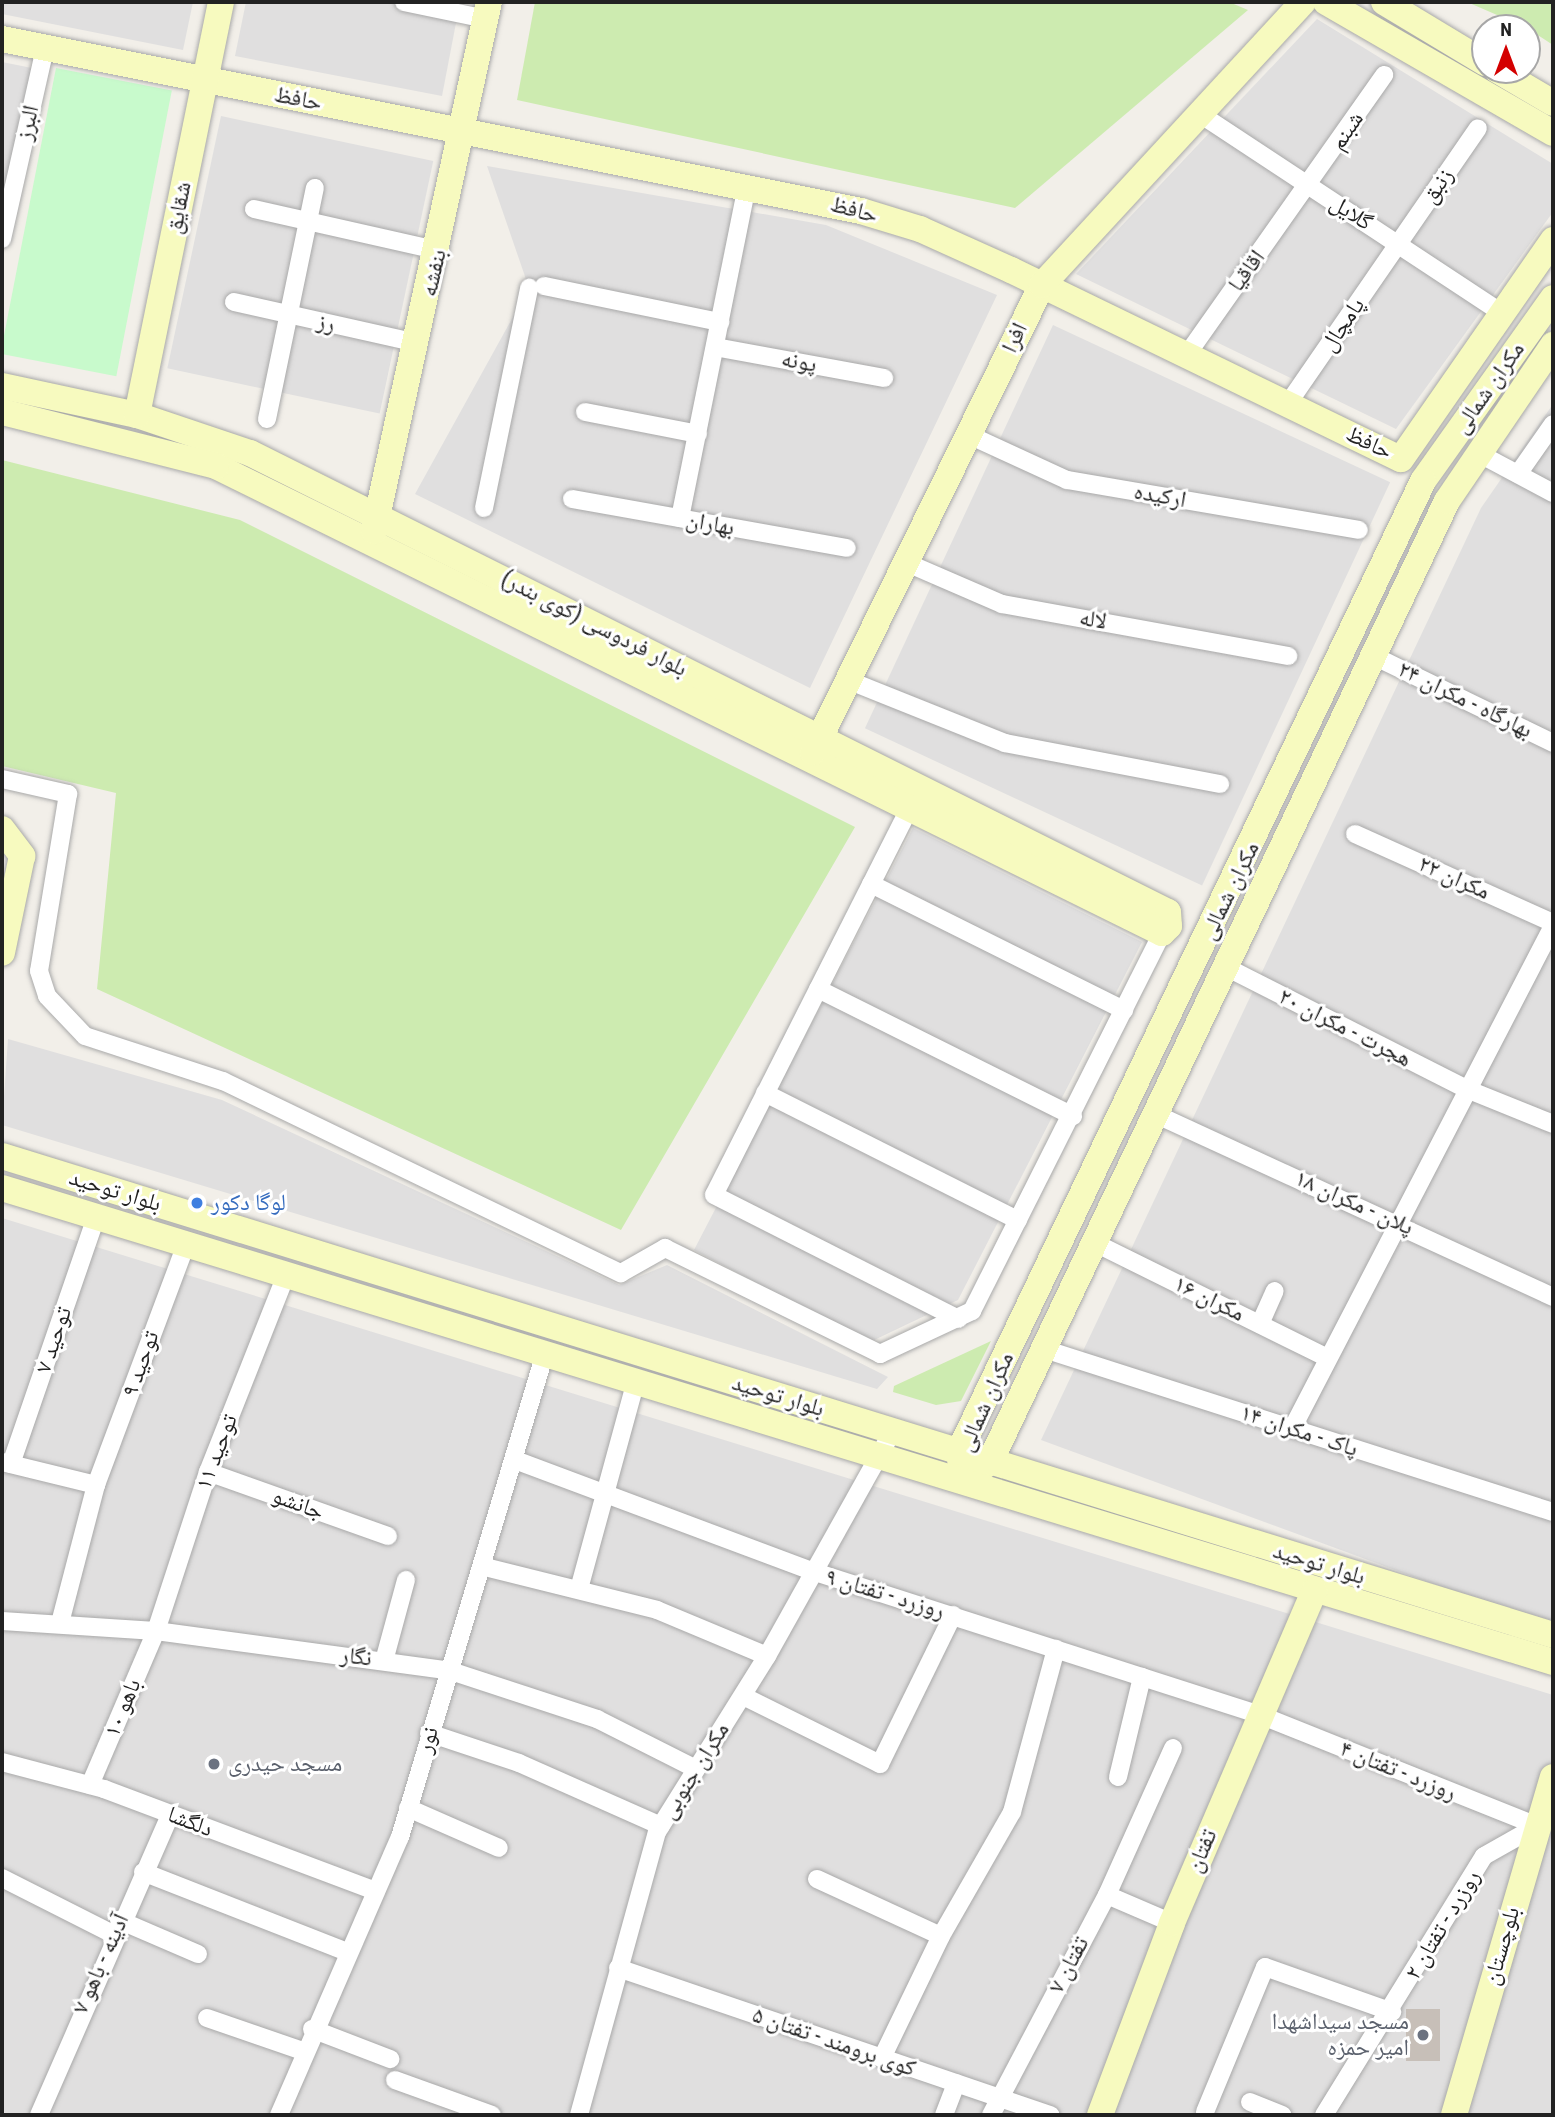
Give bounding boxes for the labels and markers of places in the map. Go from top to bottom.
place label: لوگا دکور [211,1189,286,1217]
marker: لوگا دکور [189,1195,205,1211]
place label: مسجد حیدری [228,1750,342,1778]
marker: مسجد حیدری [206,1756,222,1772]
place label: مسجد سیداشهدا امیر حمزه [1272,2008,1409,2062]
marker: مسجد سیداشهدا امیر حمزه [1415,2027,1431,2043]

